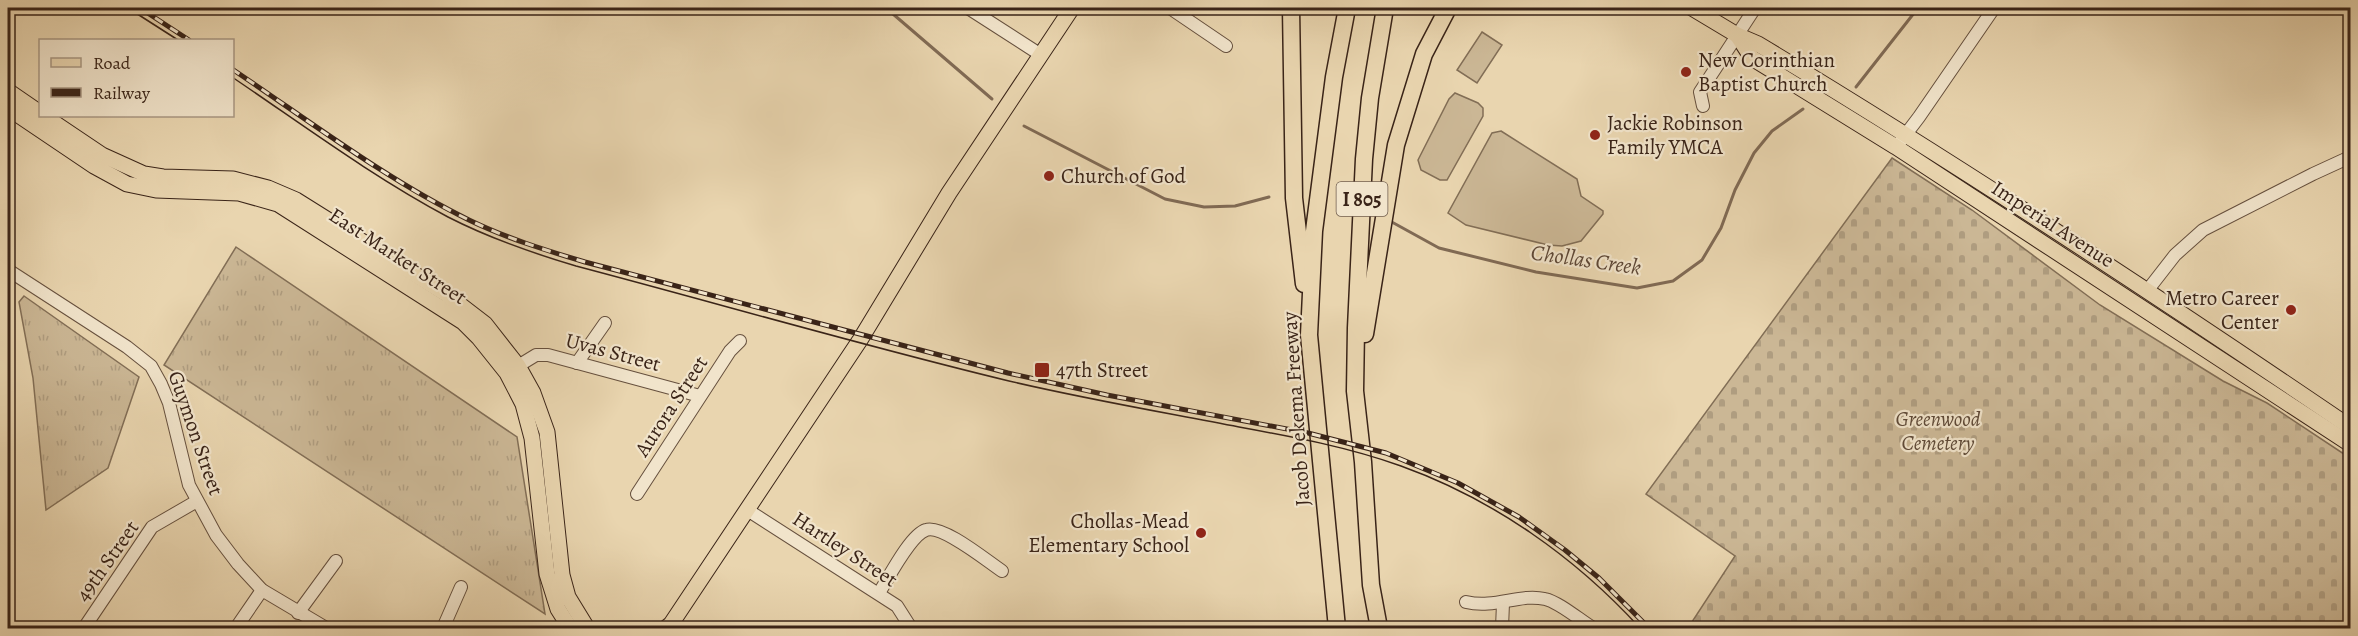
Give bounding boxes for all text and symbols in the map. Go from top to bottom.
legend [39,39,234,117]
place label: New Corinthian Baptist Church [1698,46,1835,98]
text: Road [93,51,131,75]
marker: New Corinthian Baptist Church [1679,65,1693,79]
text: Railway [93,81,151,105]
place label: Jackie Robinson Family YMCA [1607,109,1743,161]
marker: Jackie Robinson Family YMCA [1588,128,1602,142]
place label: Church of God [1061,162,1186,190]
marker: Church of God [1042,169,1056,183]
street label: Imperial Avenue [1986,174,2120,274]
road number: I 805 [1336,182,1388,216]
street label: East Market Street [324,201,472,311]
water label: Chollas Creek [1529,237,1643,283]
place label: Metro Career Center [2165,284,2279,336]
marker: Metro Career Center [2284,303,2298,317]
street label: Jacob Dekema Freeway [1275,310,1317,507]
street label: Uvas Street [562,326,664,378]
street label: Aurora Street [627,350,714,463]
place label: 47th Street [1056,356,1148,384]
marker: 47th Street [1033,361,1051,379]
street label: Guymon Street [162,367,230,499]
park label: Greenwood Cemetery [1895,405,1981,457]
street label: Hartley Street [787,505,903,593]
place label: Chollas-Mead Elementary School [1028,507,1190,559]
street label: 49th Street [69,515,145,607]
marker: Chollas-Mead Elementary School [1194,526,1208,540]

